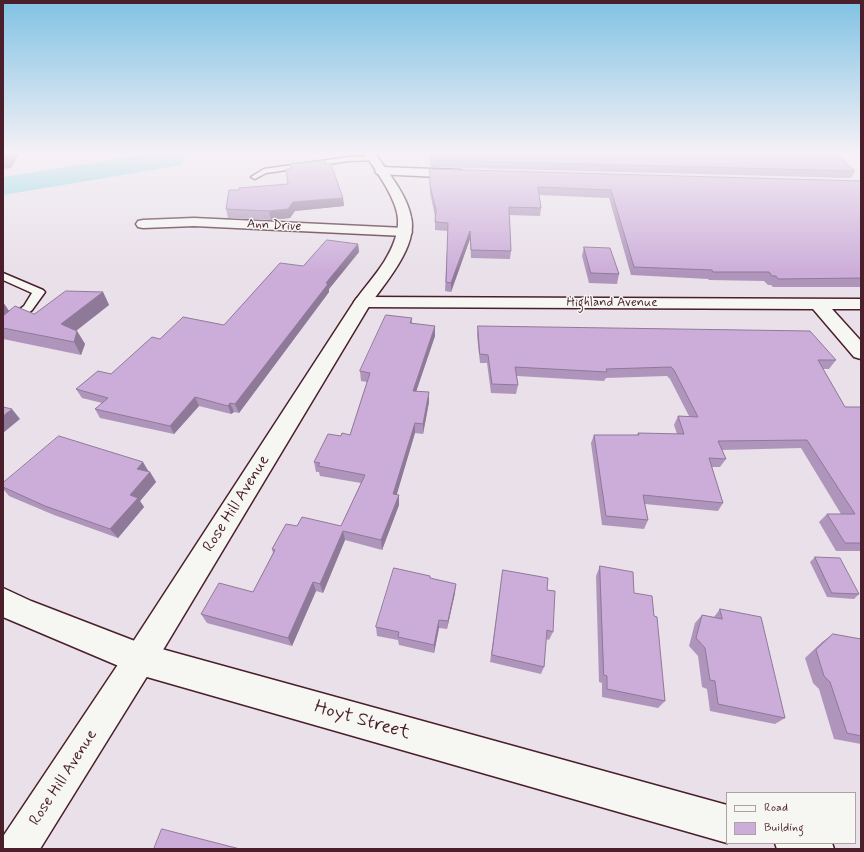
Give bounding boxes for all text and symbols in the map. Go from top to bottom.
street label: Ann Drive [246,217,302,235]
street label: Highland Avenue [566,295,658,311]
street label: Rose Hill Avenue [200,452,274,556]
street label: Hoyt Street [311,696,413,746]
street label: Rose Hill Avenue [26,726,102,830]
legend [726,792,856,844]
text: Road [764,800,788,816]
text: Building [764,820,804,836]

